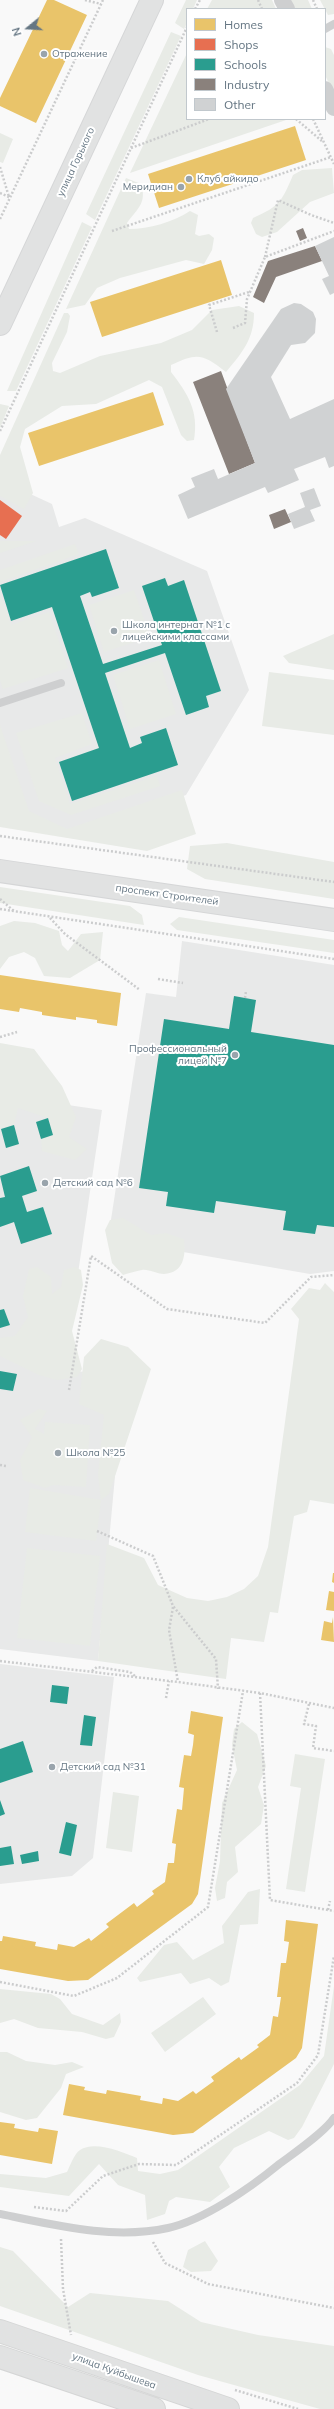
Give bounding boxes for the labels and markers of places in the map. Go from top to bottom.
place label: Отражение [52,48,108,60]
marker: Отражение [39,49,49,59]
place label: Клуб айкидо [197,173,259,185]
marker: Клуб айкидо [184,174,194,184]
place label: Меридиан [123,181,173,193]
marker: Меридиан [176,182,186,192]
place label: Школа интернат №1 с лицейскими классами [122,619,230,642]
marker: Школа интернат №1 с лицейскими классами [109,626,119,636]
place label: Профессиональный лицей №7 [129,1043,227,1066]
marker: Профессиональный лицей №7 [230,1050,240,1060]
place label: Детский сад №6 [53,1177,133,1189]
marker: Детский сад №6 [40,1178,50,1188]
place label: Школа №25 [66,1447,125,1459]
marker: Школа №25 [53,1448,63,1458]
place label: Детский сад №31 [60,1761,146,1773]
marker: Детский сад №31 [47,1762,57,1772]

